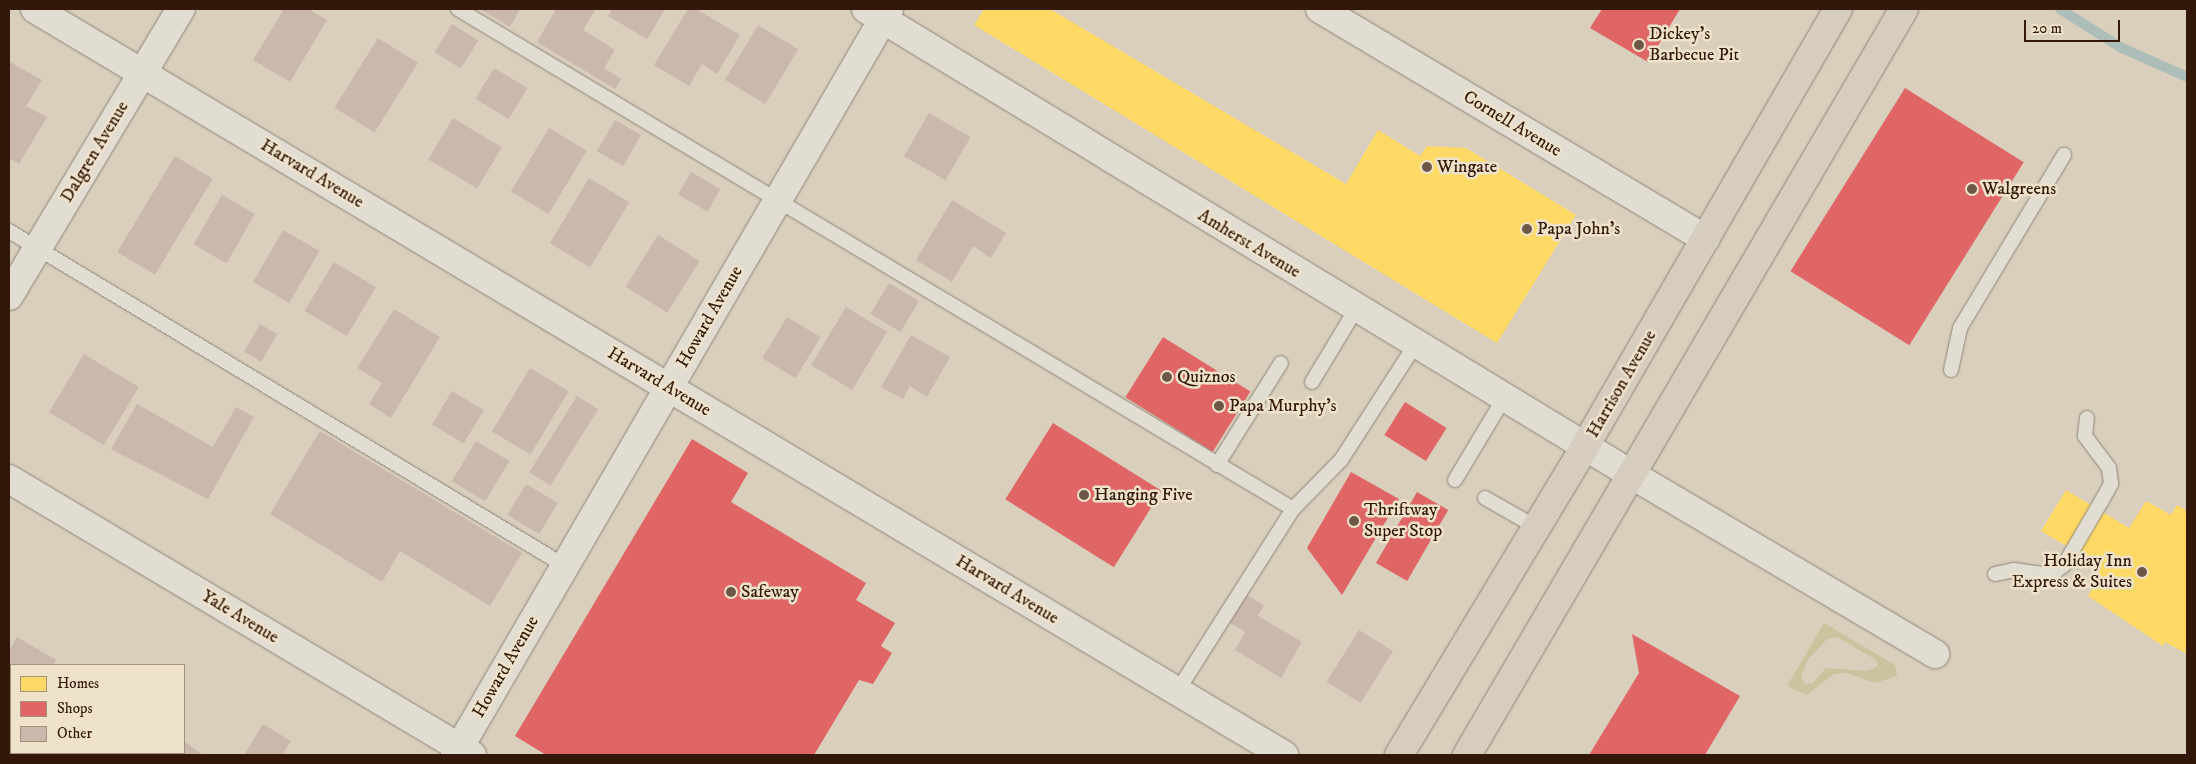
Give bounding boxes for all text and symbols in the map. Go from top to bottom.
scale bar [2026,10,2122,42]
text: 20 m [2032,19,2062,38]
place label: Dickey's Barbecue Pit [1649,24,1739,66]
marker: Dickey's Barbecue Pit [1633,39,1645,51]
street label: Cornell Avenue [1459,86,1565,162]
street label: Dalgren Avenue [56,97,134,207]
street label: Harvard Avenue [256,135,368,213]
place label: Wingate [1437,156,1497,178]
marker: Wingate [1421,161,1433,173]
place label: Walgreens [1982,178,2056,200]
marker: Walgreens [1966,183,1978,195]
street label: Amherst Avenue [1194,205,1304,283]
place label: Papa John's [1537,218,1620,240]
marker: Papa John's [1521,223,1533,235]
street label: Howard Avenue [672,262,748,372]
street label: Harrison Avenue [1582,326,1662,442]
street label: Harvard Avenue [603,343,715,421]
place label: Quiznos [1177,366,1236,388]
marker: Quiznos [1161,371,1173,383]
place label: Papa Murphy's [1229,395,1337,417]
marker: Papa Murphy's [1213,400,1225,412]
place label: Hanging Five [1094,484,1193,506]
marker: Hanging Five [1078,489,1090,501]
place label: Thriftway Super Stop [1364,500,1442,542]
marker: Thriftway Super Stop [1348,515,1360,527]
street label: Harvard Avenue [951,551,1063,629]
place label: Holiday Inn Express & Suites [2012,551,2132,594]
marker: Holiday Inn Express & Suites [2136,566,2148,578]
place label: Safeway [741,581,799,603]
street label: Yale Avenue [197,585,283,649]
marker: Safeway [725,586,737,598]
street label: Howard Avenue [468,612,544,722]
legend [10,664,185,754]
text: Homes [57,674,99,693]
text: Shops [57,699,93,718]
text: Other [57,724,92,743]

